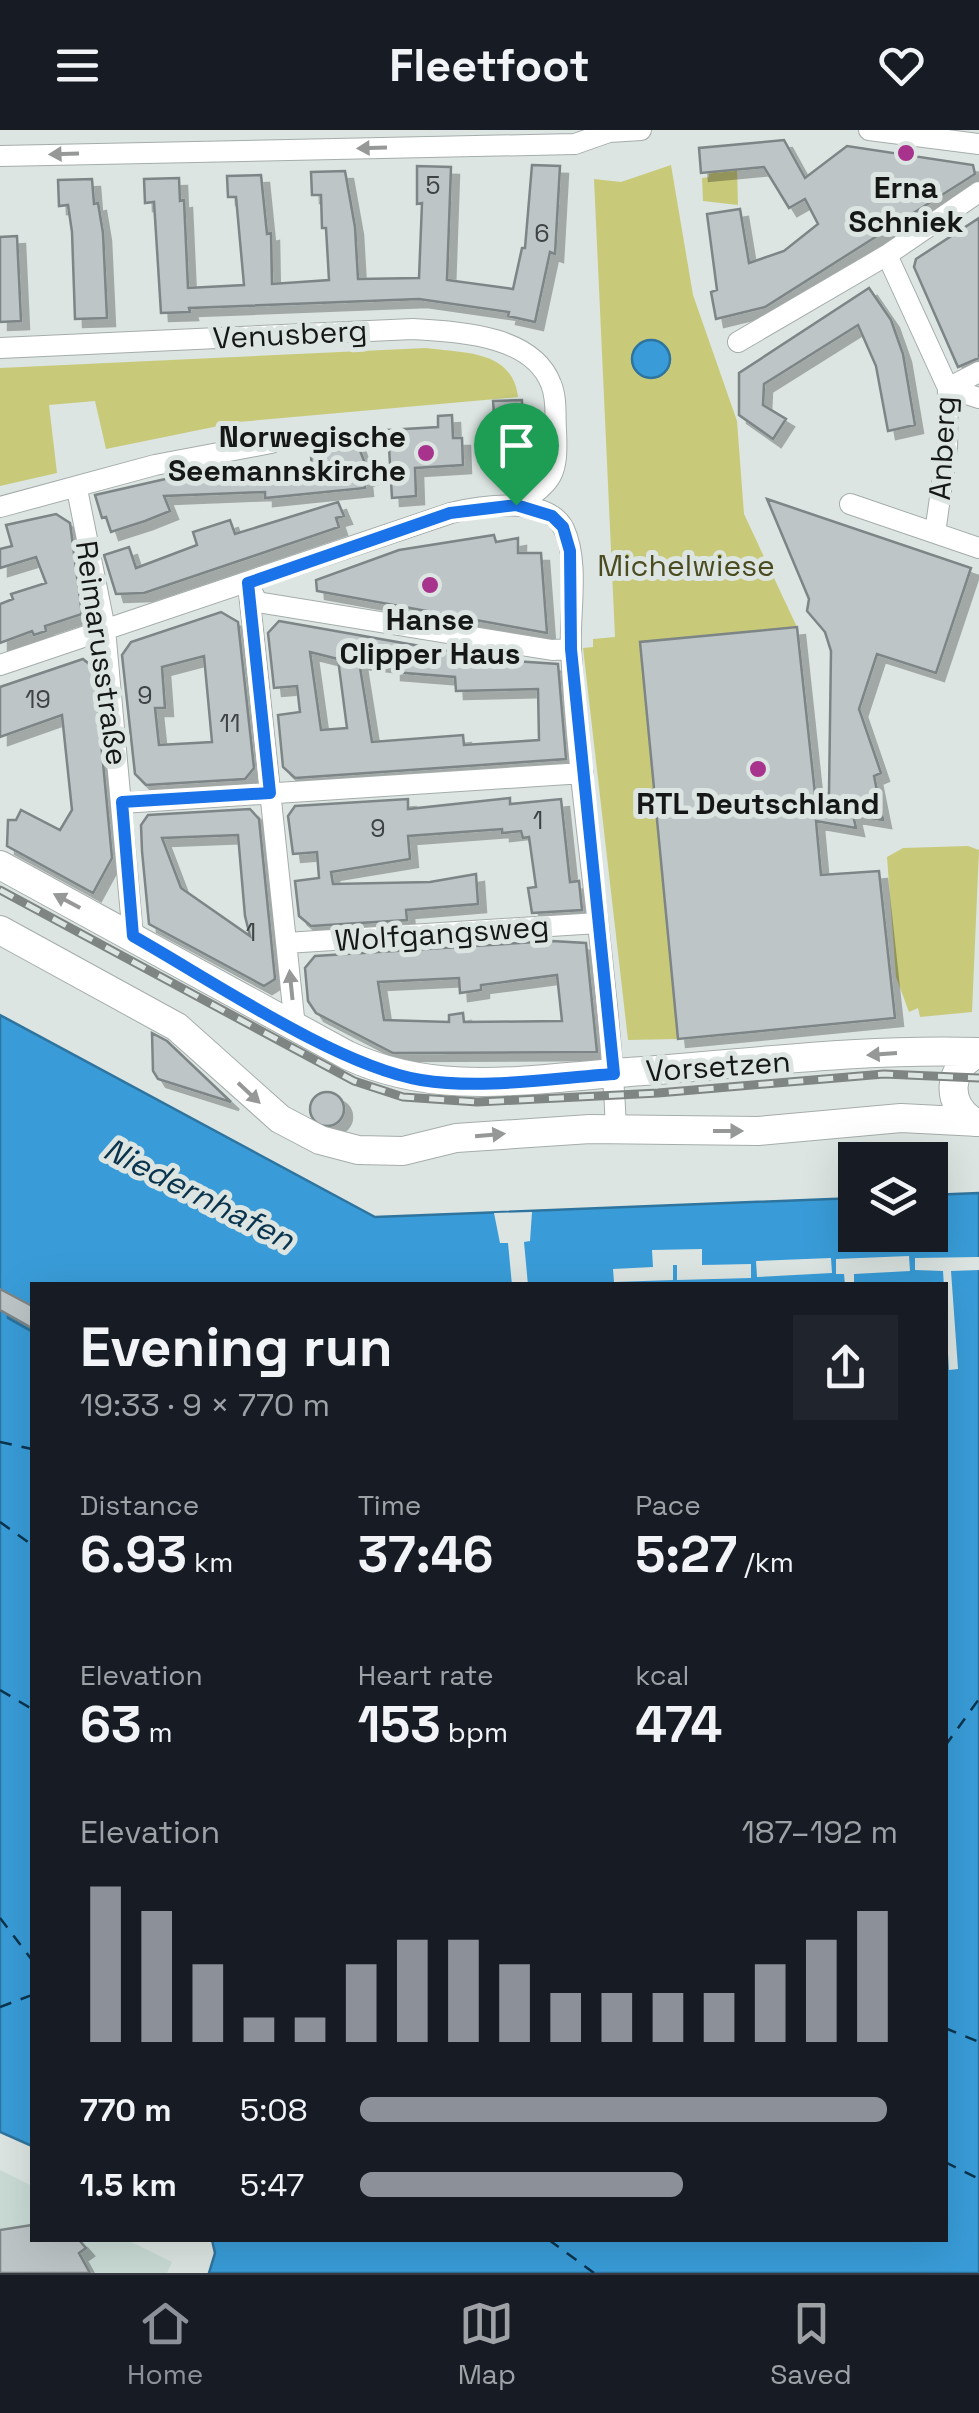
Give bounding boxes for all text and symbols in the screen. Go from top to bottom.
text: Fleetfoot [389,37,590,94]
icon: menu [50,38,105,93]
icon: heart [874,38,929,93]
one-way arrow [356,141,388,157]
marker: Erna Schniek [895,142,917,164]
one-way arrow [47,146,79,162]
place label: Erna Schniek [849,168,964,241]
house number: 5 [426,169,440,201]
house number: 6 [534,217,550,249]
street label: Venusberg [212,310,368,358]
street label: Anberg [920,395,964,501]
pin [474,403,559,506]
place label: Norwegische Seemannskirche [168,417,406,490]
icon: arrive [489,418,544,473]
marker: Norwegische Seemannskirche [415,442,437,464]
street label: Reimarusstraße [67,538,137,768]
park label: Michelwiese [597,546,775,585]
marker: Hanse Clipper Haus [419,574,441,596]
place label: Hanse Clipper Haus [339,600,521,673]
house number: 9 [137,679,153,711]
house number: 19 [25,683,51,715]
house number: 11 [220,707,240,739]
marker: RTL Deutschland [747,758,769,780]
place label: RTL Deutschland [636,784,880,823]
house number: 1 [533,804,543,836]
house number: 9 [370,812,386,844]
one-way arrow [52,892,81,909]
street label: Wolfgangsweg [334,906,550,960]
house number: 1 [246,916,256,948]
one-way arrow [283,969,299,1000]
street label: Vorsetzen [644,1041,792,1091]
one-way arrow [865,1046,897,1062]
one-way arrow [237,1081,261,1104]
one-way arrow [713,1123,745,1139]
one-way arrow [474,1127,506,1143]
water label: Niedernhafen [97,1129,302,1260]
map controls [838,1142,948,1252]
button: layers [838,1142,948,1252]
text: Evening run [80,1312,393,1382]
button: share [793,1315,898,1420]
text: 19:33 · 9 × 770 m [80,1385,330,1425]
text: Distance [80,1487,199,1523]
text: Time [358,1487,421,1523]
text: Pace [635,1487,701,1523]
text: 6.93 [80,1523,187,1587]
text: 37:46 [358,1523,493,1587]
text: 5:27 [635,1523,737,1587]
text: km [187,1544,233,1580]
text: /km [737,1544,794,1580]
text: Elevation [80,1657,203,1693]
text: Heart rate [358,1657,494,1693]
text: kcal [635,1657,689,1693]
text: 63 [80,1693,141,1757]
text: 153 [358,1693,441,1757]
text: 474 [635,1693,722,1757]
text: m [141,1714,173,1750]
text: bpm [441,1714,508,1750]
text: Elevation [80,1812,220,1852]
text: 187–192 m [741,1812,898,1852]
text: 770 m [80,2090,172,2130]
text: 5:08 [240,2090,308,2130]
text: 1.5 km [80,2165,177,2205]
text: 5:47 [240,2165,304,2205]
tab: Home [127,2296,203,2392]
tab: Map [458,2296,516,2392]
tab: Saved [770,2296,852,2392]

